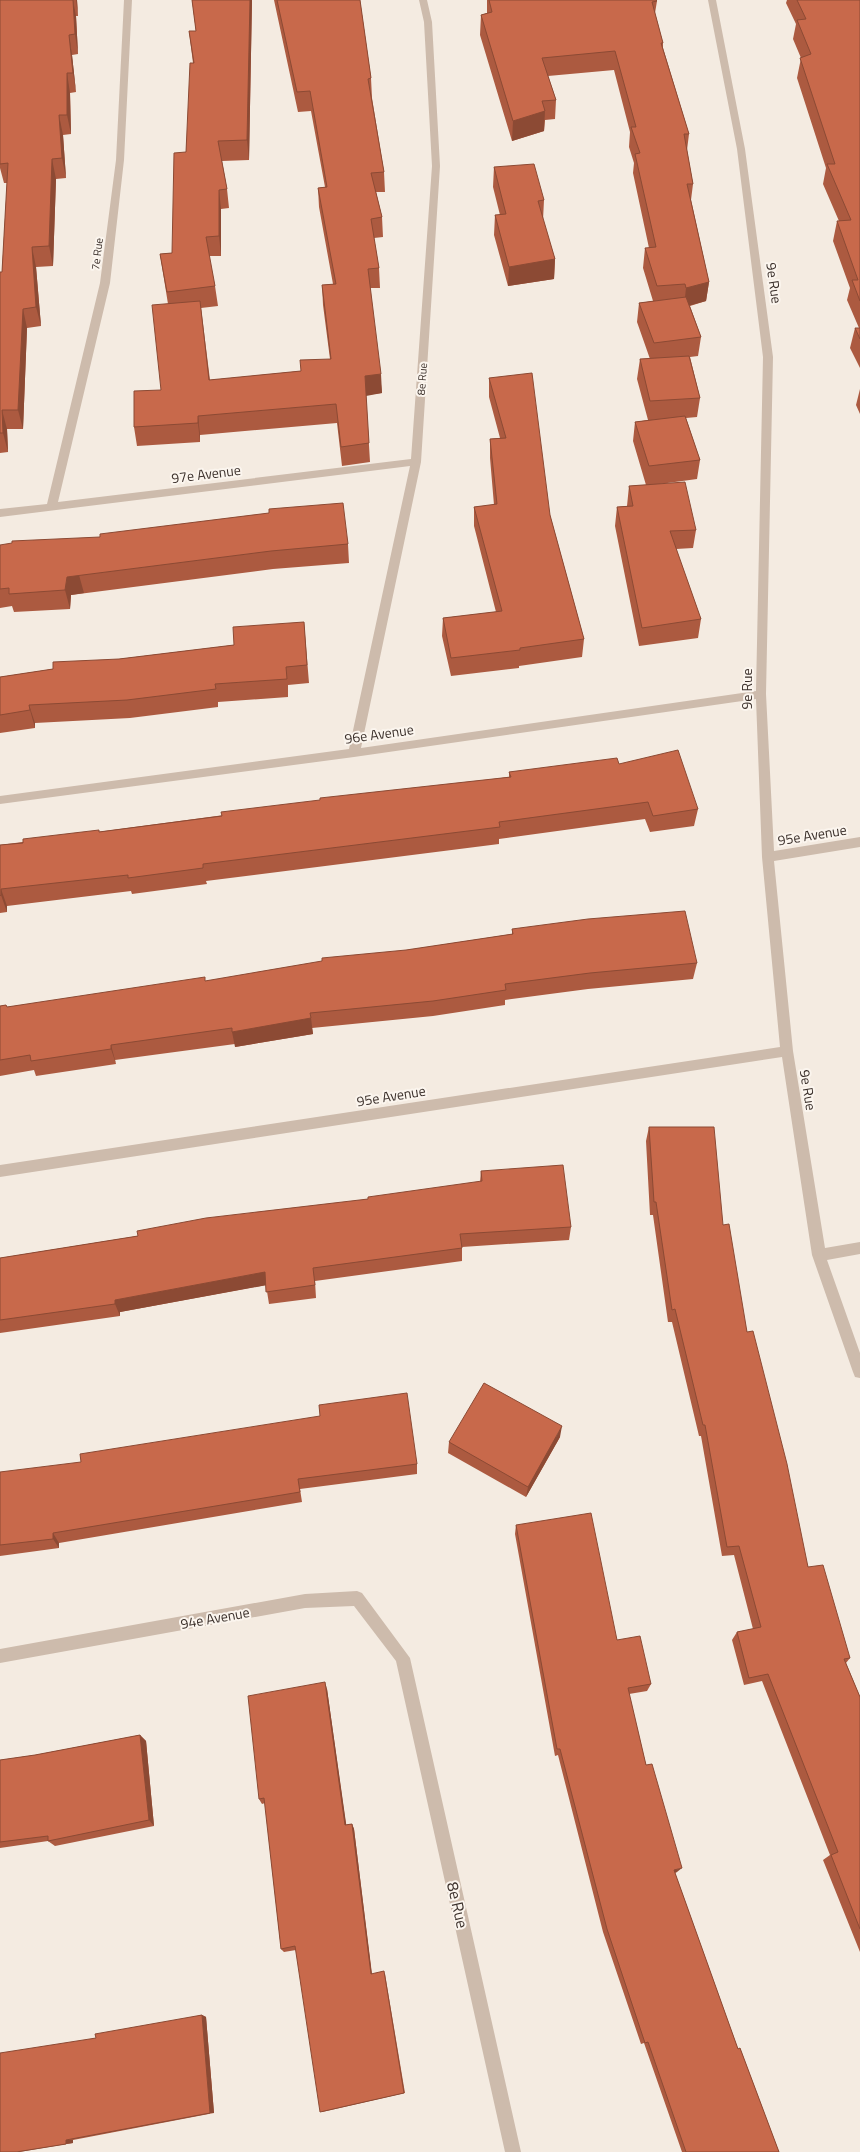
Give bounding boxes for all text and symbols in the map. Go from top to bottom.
street label: 7e Rue [87,237,107,271]
street label: 9e Rue [761,261,788,305]
street label: 8e Rue [413,362,431,396]
street label: 97e Avenue [170,459,242,488]
street label: 9e Rue [736,668,757,710]
street label: 96e Avenue [343,718,415,749]
street label: 95e Avenue [776,819,848,850]
street label: 9e Rue [795,1068,822,1112]
street label: 95e Avenue [355,1080,427,1111]
street label: 94e Avenue [179,1601,251,1634]
street label: 8e Rue [441,1879,475,1931]

